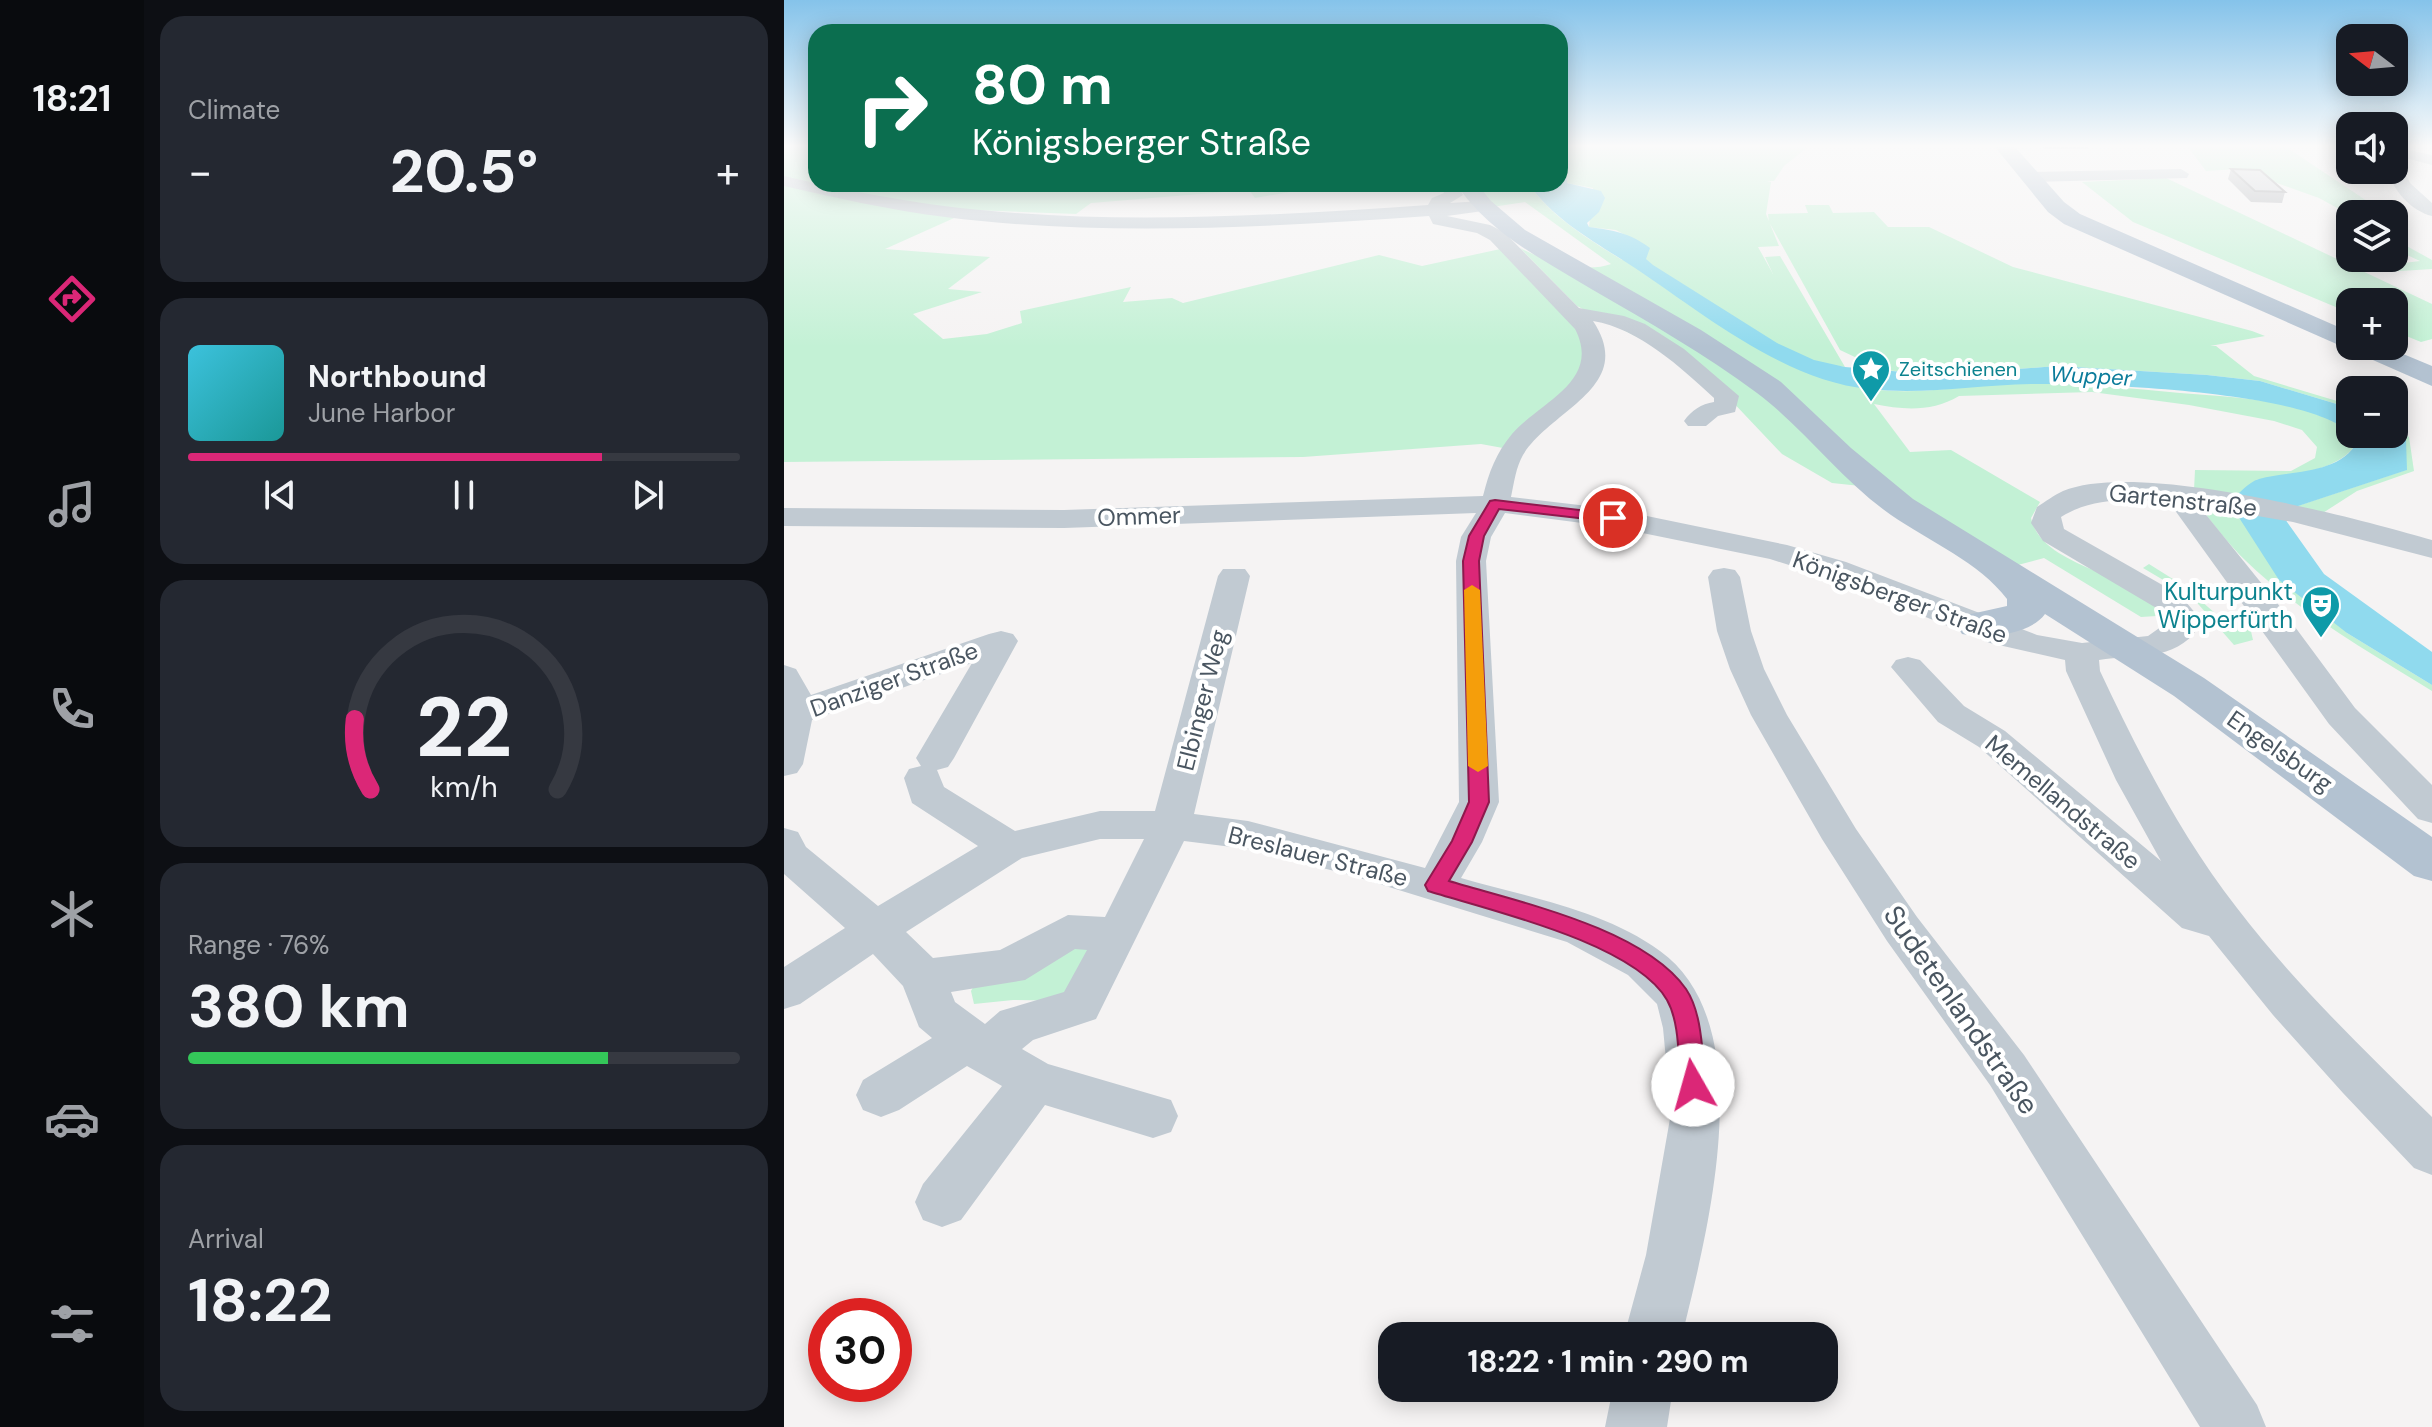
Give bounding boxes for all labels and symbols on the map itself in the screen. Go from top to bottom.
north arrow [2336,24,2408,96]
place icon: Zeitschienen [1850,348,1892,403]
place label: Zeitschienen [1899,356,2017,382]
water label: Wupper [2049,359,2133,393]
street label: Gartenstraße [2107,477,2259,523]
pin [1579,484,1647,552]
street label: Ommer [1097,499,1182,533]
street label: Königsberger Straße [1789,544,2011,650]
place label: Kulturpunkt Wipperfürth [2157,576,2293,635]
theatre icon: Kulturpunkt Wipperfürth [2300,584,2342,639]
street label: Elbinger Weg [1170,626,1234,774]
street label: Danziger Straße [806,634,982,724]
street label: Engelsburg [2221,703,2339,799]
street label: Memellandstraße [1979,728,2147,876]
street label: Breslauer Straße [1225,819,1411,893]
street label: Sudetenlandstraße [1875,898,2047,1122]
position arrow [1651,1043,1735,1127]
speed limit sign: 30 [808,1298,912,1402]

